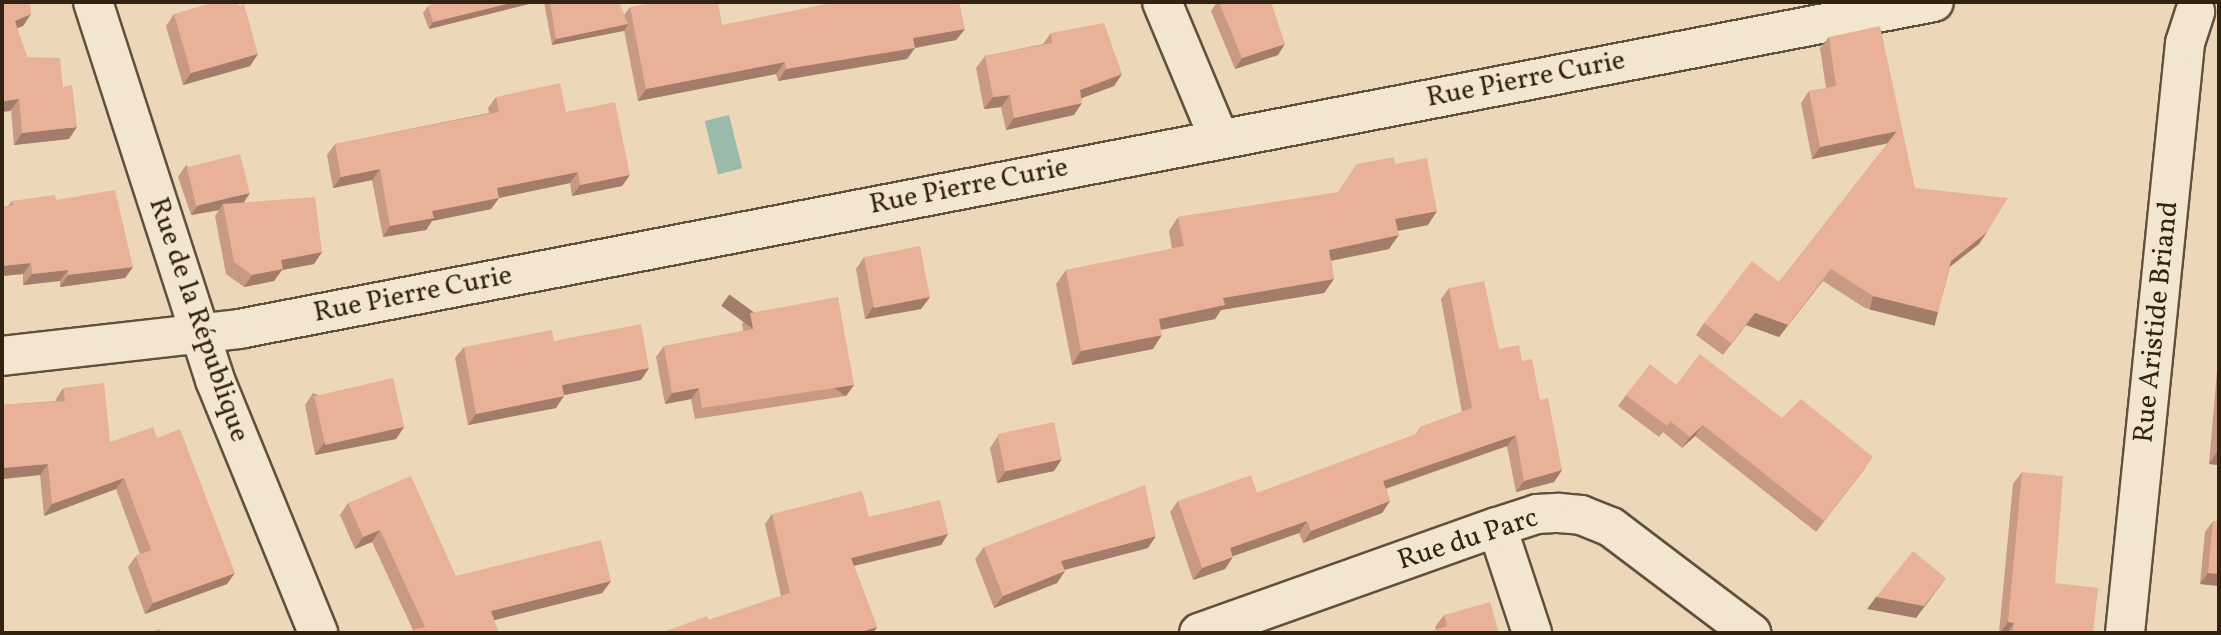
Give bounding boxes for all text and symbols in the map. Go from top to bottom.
street label: Rue Pierre Curie [1424,44,1628,116]
street label: Rue Pierre Curie [867,151,1071,223]
street label: Rue de la République [140,193,256,447]
street label: Rue Aristide Briand [2128,200,2186,444]
street label: Rue Pierre Curie [311,259,515,331]
street label: Rue du Parc [1394,502,1542,578]

